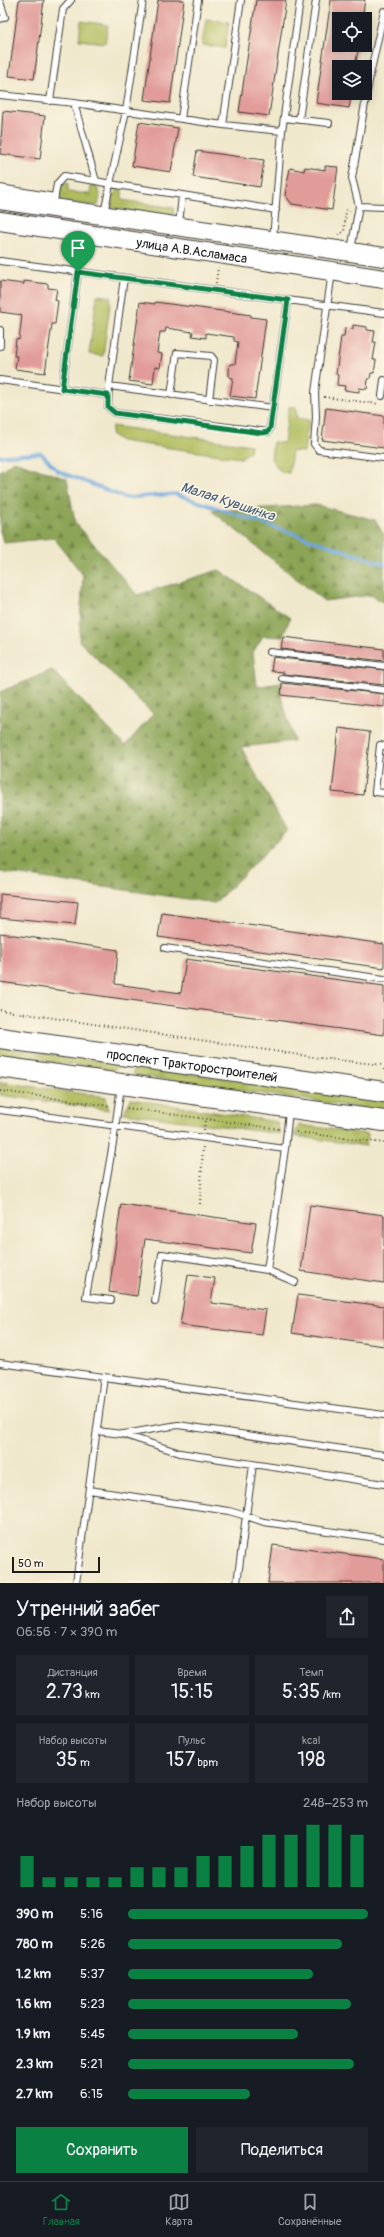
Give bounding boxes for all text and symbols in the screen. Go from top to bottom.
map controls [332,12,372,100]
button: locate [332,12,372,52]
button: layers [332,60,372,100]
pin [61,231,95,272]
street label: улица А.В.Асламаса [134,235,248,267]
icon: arrive [67,237,89,259]
water label: Малая Кувшинка [179,478,278,525]
street label: проспект Тракторостроителей [105,1046,278,1086]
scale bar [12,1555,100,1574]
text: 50 m [18,1557,44,1570]
text: Утренний забег [16,1595,160,1623]
button: share [326,1596,368,1638]
text: 06:56 · 7 × 390 m [16,1624,117,1640]
text: Дистанция [48,1666,98,1679]
text: Время [177,1666,207,1679]
text: Темп [299,1666,324,1679]
text: 2.73 [46,1679,83,1704]
text: 15:15 [171,1679,213,1704]
text: 5:35 [282,1679,320,1704]
text: km [83,1688,100,1701]
text: /km [320,1688,341,1701]
text: Набор высоты [39,1734,107,1747]
text: Пульс [178,1734,206,1747]
text: kcal [302,1734,320,1747]
text: 35 [56,1747,78,1772]
text: 157 [166,1747,195,1772]
text: 198 [297,1747,325,1772]
text: m [78,1756,90,1769]
text: bpm [195,1756,218,1769]
text: Набор высоты [16,1795,97,1811]
text: 248–253 m [303,1795,368,1811]
text: 390 m [16,1906,53,1922]
text: 5:16 [80,1906,103,1922]
text: 780 m [16,1936,53,1952]
text: 5:26 [80,1936,105,1952]
text: 1.2 km [16,1966,51,1982]
text: 5:37 [80,1966,105,1982]
text: 1.6 km [16,1996,51,2012]
text: 5:23 [80,1996,105,2012]
text: 1.9 km [16,2026,50,2042]
text: 5:45 [80,2026,105,2042]
text: 2.3 km [16,2056,53,2072]
text: 5:21 [80,2056,103,2072]
text: 2.7 km [16,2086,53,2102]
text: 6:15 [80,2086,103,2102]
button: Сохранить [16,2127,188,2173]
button: Поделиться [196,2127,368,2173]
tab: Главная [43,2191,80,2228]
tab: Карта [165,2191,193,2228]
tab: Сохранённые [278,2191,341,2228]

